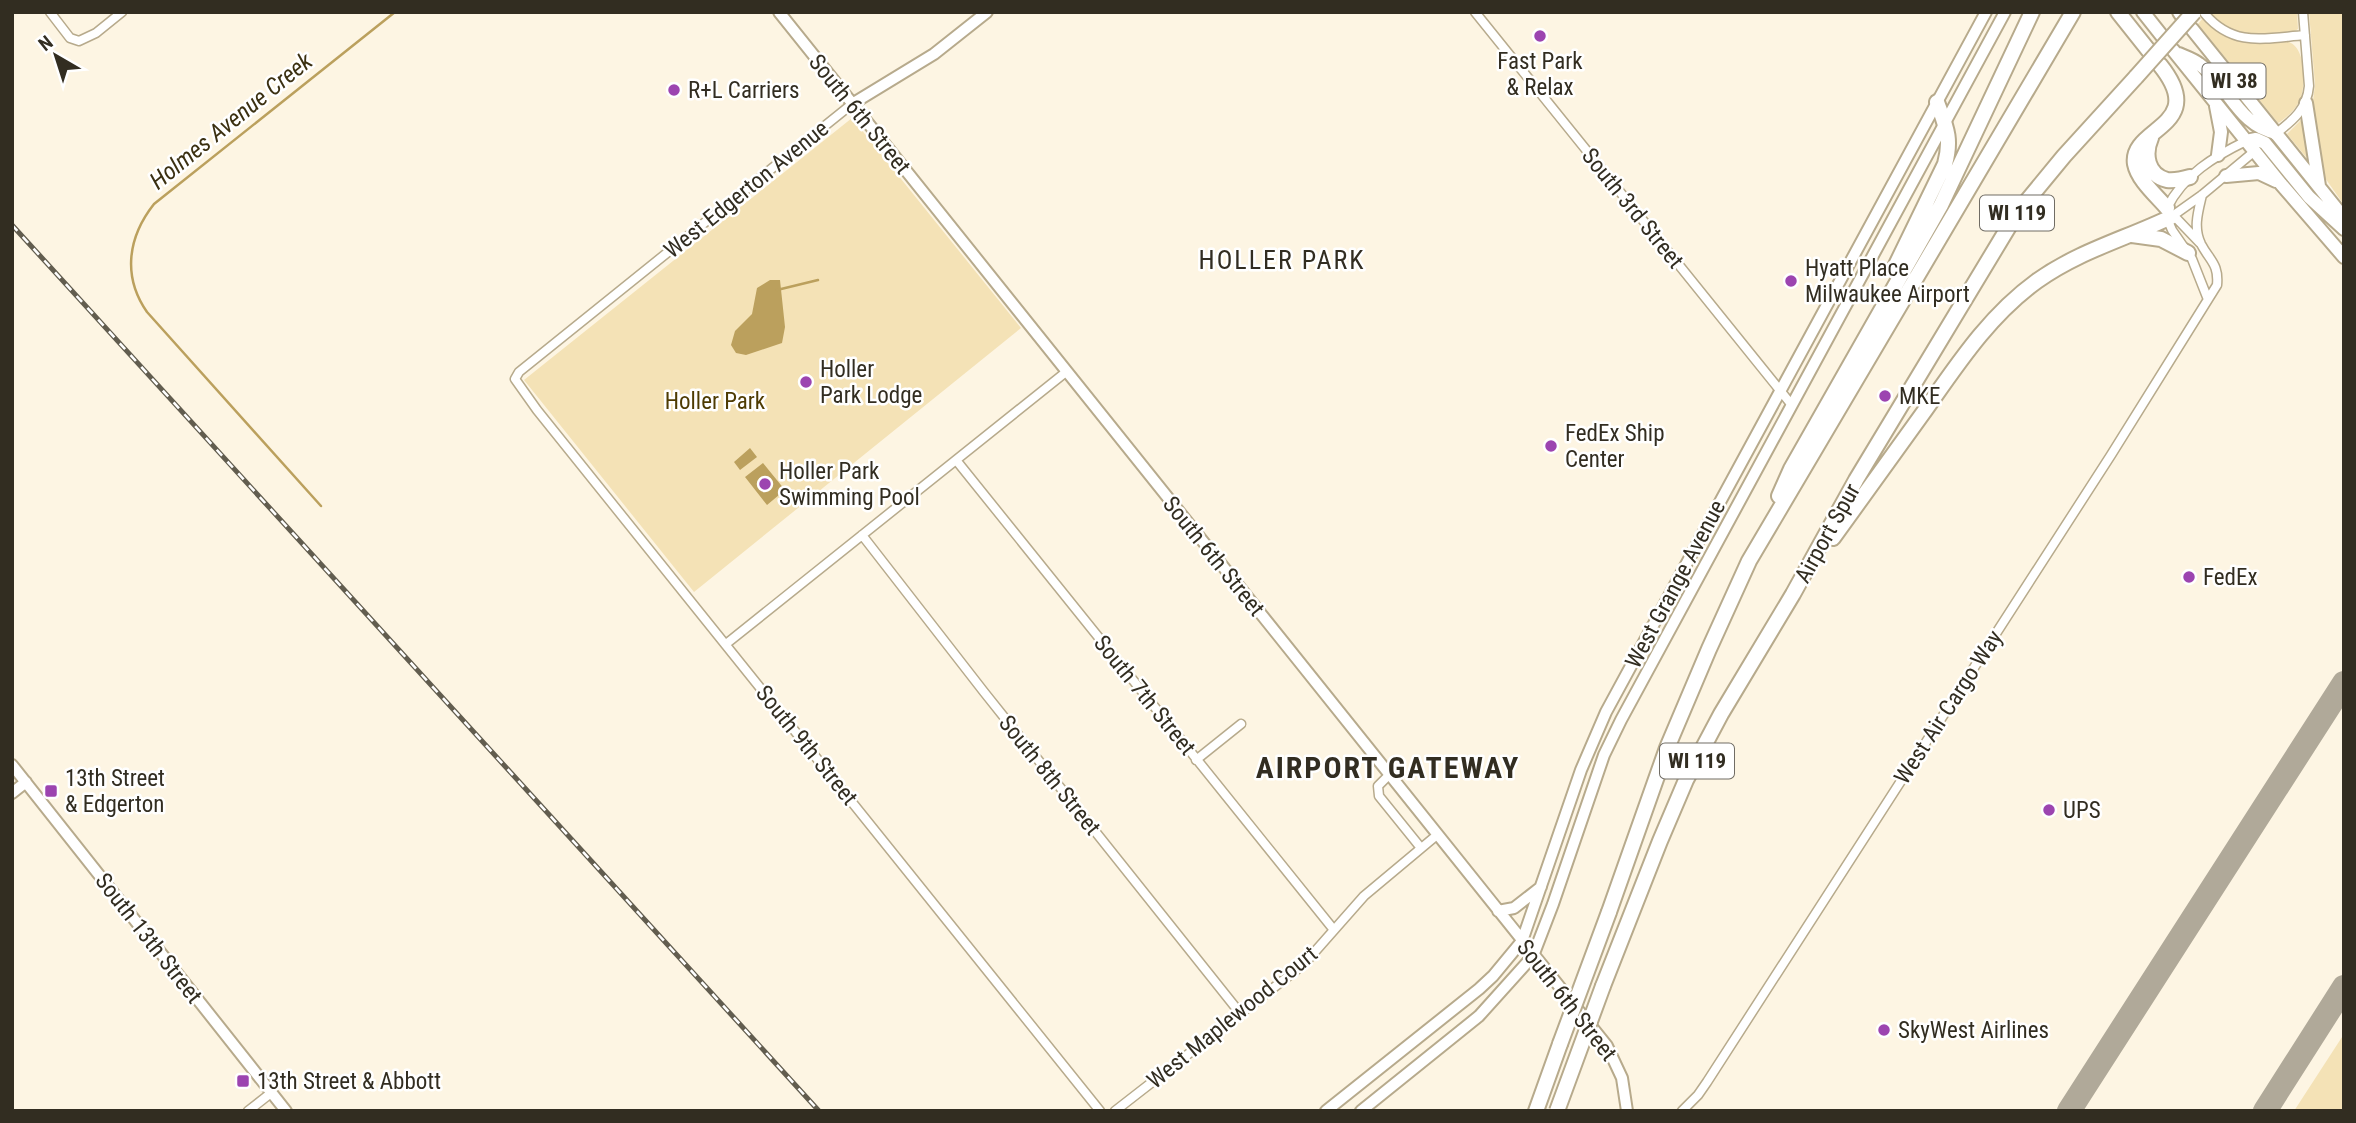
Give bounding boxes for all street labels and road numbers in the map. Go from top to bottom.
street label: South 6th Street [803,49,916,180]
road number: WI 38 [2202,64,2266,98]
street label: West Edgerton Avenue [659,115,834,264]
street label: South 3rd Street [1576,143,1689,274]
road number: WI 119 [1980,196,2054,230]
street label: Airport Spur [1789,479,1866,588]
street label: South 6th Street [1157,491,1270,622]
street label: West Grange Avenue [1620,496,1731,673]
street label: West Air Cargo Way [1889,625,2008,789]
street label: South 7th Street [1088,630,1201,761]
street label: South 9th Street [750,680,863,811]
street label: South 8th Street [993,710,1106,841]
road number: WI 119 [1660,744,1734,778]
street label: South 13th Street [89,868,208,1009]
street label: South 6th Street [1511,934,1622,1066]
street label: West Maplewood Court [1142,940,1323,1094]

